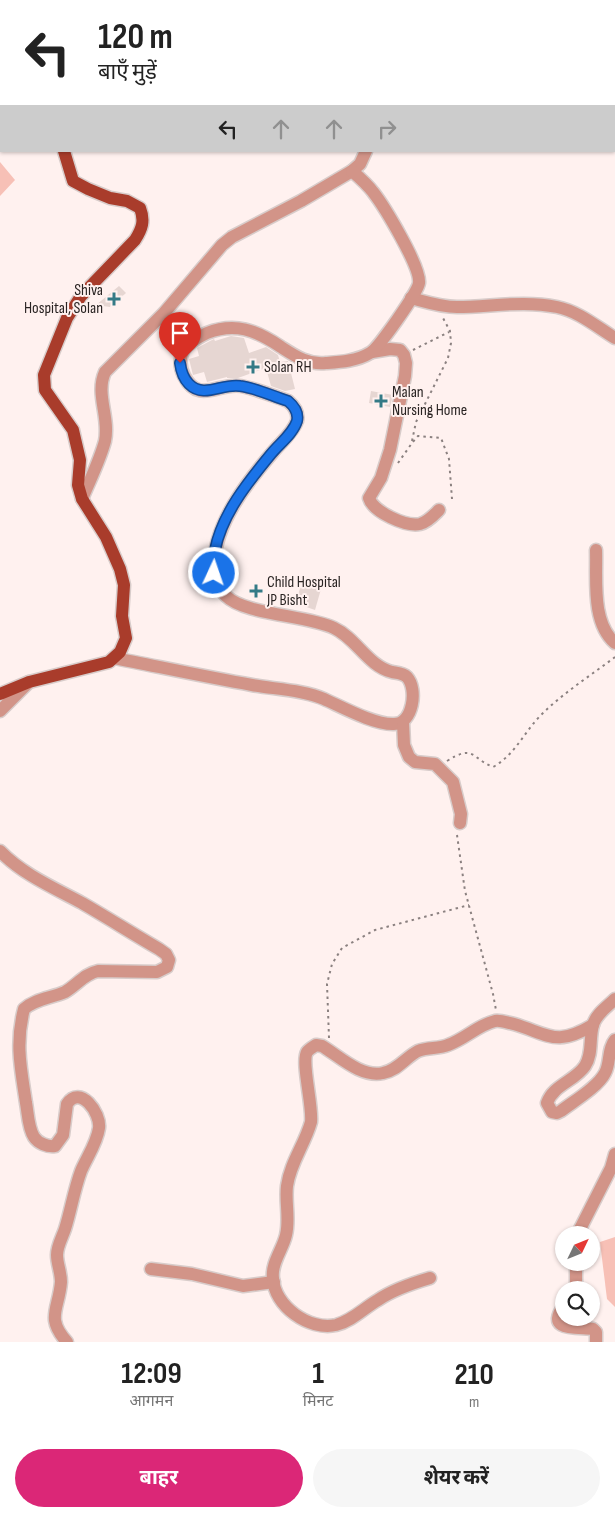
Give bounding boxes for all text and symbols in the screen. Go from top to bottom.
text: 120 m [98,16,173,59]
icon: left [15,20,80,85]
text: बाएँ मुड़ें [98,59,157,86]
icon: left [214,115,242,143]
icon: ahead [267,115,295,143]
icon: ahead [320,115,348,143]
icon: right [373,115,401,143]
place label: Shiva Hospital, Solan [24,281,103,318]
marker: Shiva Hospital, Solan [107,292,121,306]
pin [159,312,201,363]
icon: arrive [166,319,194,347]
place label: Solan RH [264,358,312,377]
marker: Solan RH [246,360,260,374]
place label: Malan Nursing Home [392,383,467,420]
marker: Malan Nursing Home [374,394,388,408]
position arrow [187,546,239,598]
place label: Child Hospital JP Bisht [266,573,341,610]
marker: Child Hospital JP Bisht [249,584,263,598]
north arrow [555,1226,600,1271]
map controls [555,1226,600,1326]
button: search [555,1281,600,1326]
text: 12:09 [121,1356,182,1392]
text: 1 [312,1356,324,1392]
text: 210 [455,1357,494,1393]
text: आगमन [129,1392,173,1411]
text: मिनट [303,1392,333,1411]
text: m [469,1393,479,1412]
button: बाहर [15,1449,303,1507]
button: शेयर करें [313,1449,600,1507]

